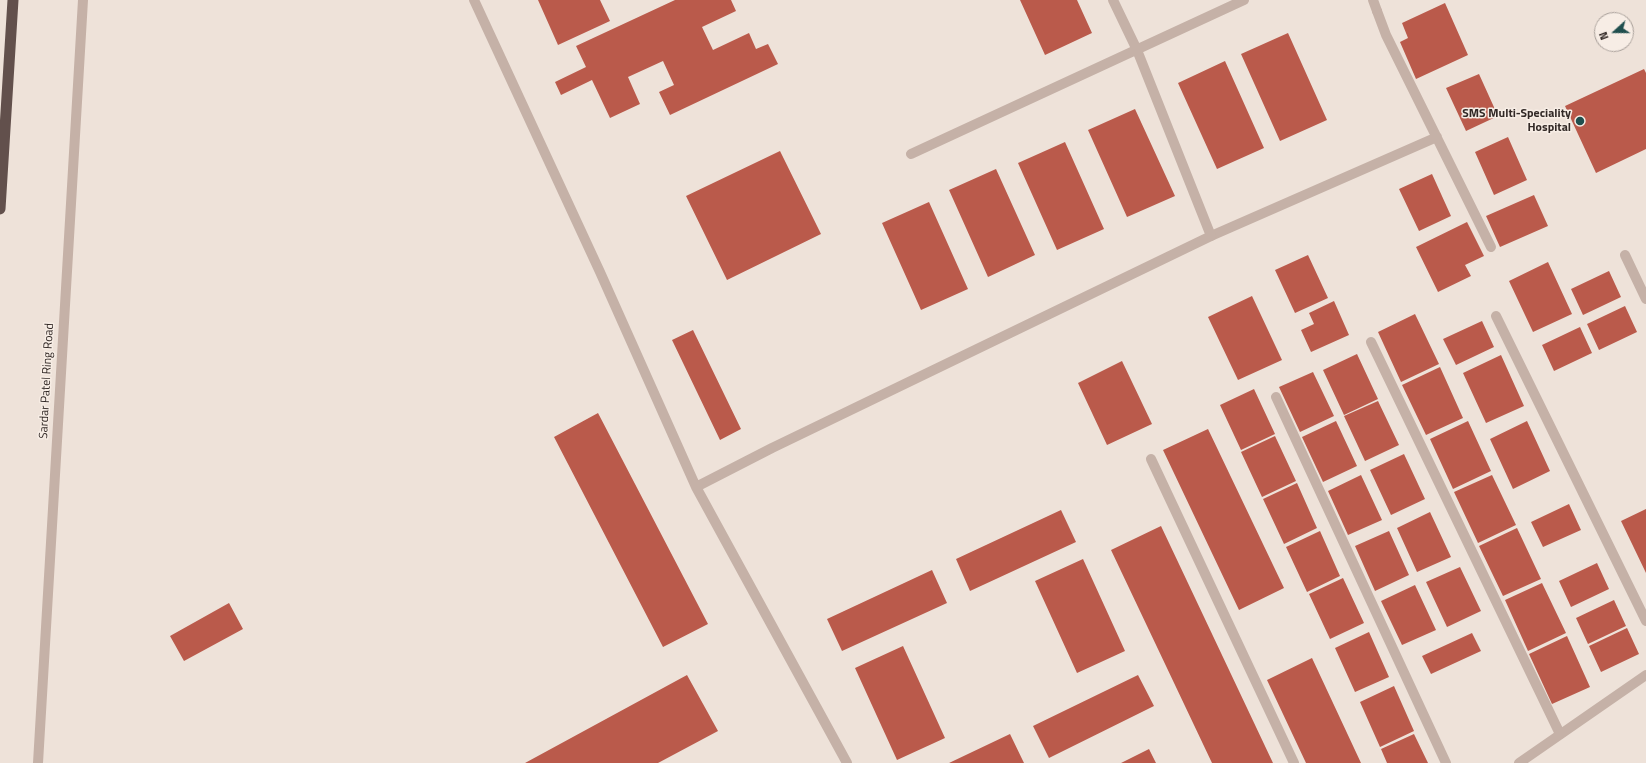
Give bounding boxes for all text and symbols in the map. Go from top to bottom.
north arrow [1594,12,1634,52]
text: N [1595,30,1613,42]
place label: SMS Multi-Speciality Hospital [1462,107,1571,135]
marker: SMS Multi-Speciality Hospital [1574,115,1586,127]
street label: Sardar Patel Ring Road [37,323,57,439]

